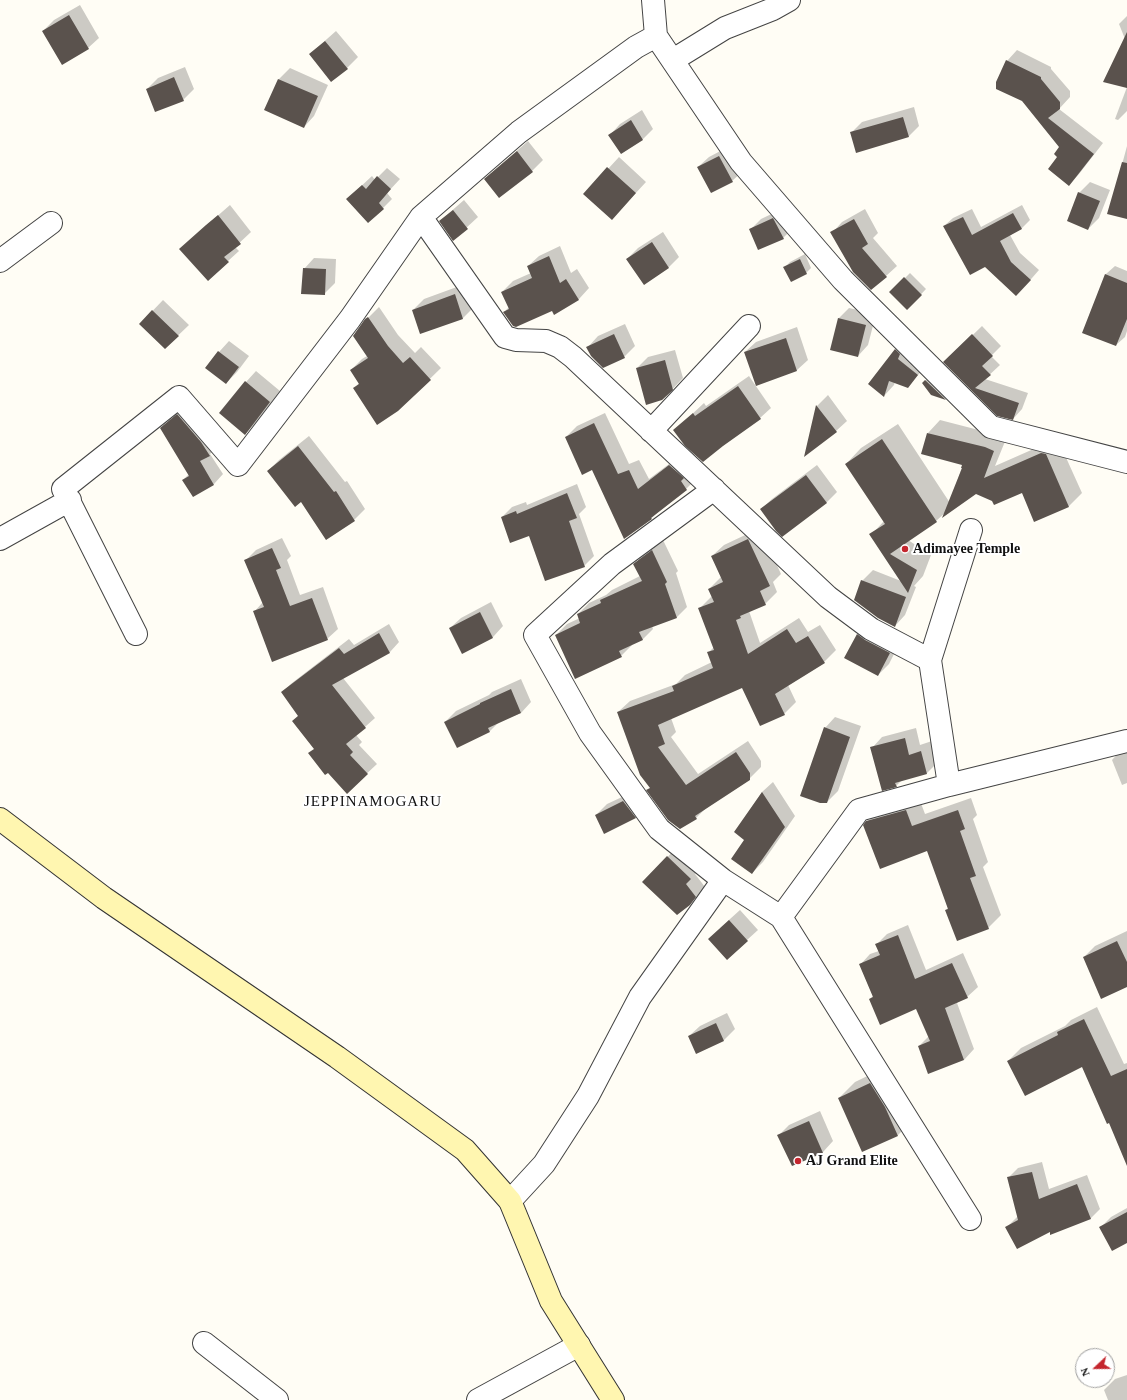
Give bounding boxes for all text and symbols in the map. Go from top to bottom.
place label: Adimayee Temple [913,541,1020,557]
marker: Adimayee Temple [900,544,910,554]
district label: JEPPINAMOGARU [304,793,442,811]
place label: AJ Grand Elite [806,1153,898,1169]
marker: AJ Grand Elite [793,1156,803,1166]
north arrow [1075,1348,1115,1388]
text: N [1078,1366,1092,1378]

